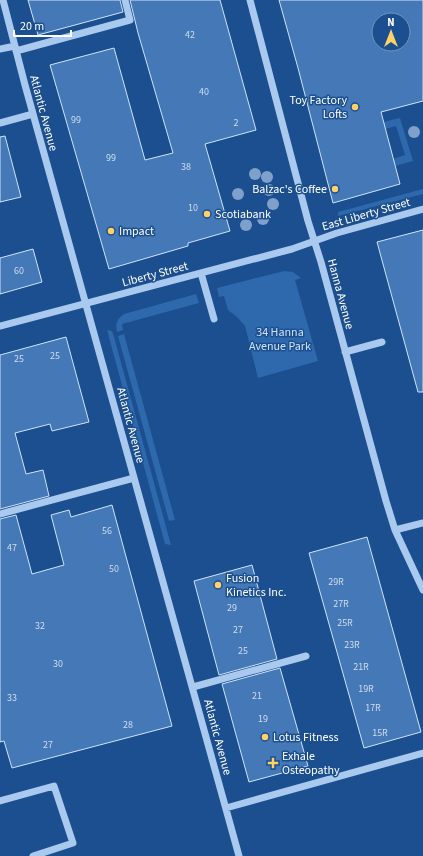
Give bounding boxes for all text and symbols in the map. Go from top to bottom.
scale bar [14,12,71,38]
north arrow [371,12,411,52]
text: N [387,15,395,30]
text: 20 m [20,18,44,35]
house number: 42 [185,28,195,42]
street label: Atlantic Avenue [25,73,62,153]
house number: 40 [199,85,209,99]
place label: Toy Factory Lofts [290,92,347,123]
marker: Toy Factory Lofts [350,102,360,112]
house number: 99 [71,113,81,127]
house number: 2 [234,116,239,130]
house number: 99 [106,151,116,165]
house number: 38 [181,160,191,174]
place label: Balzac's Coffee [252,181,327,198]
marker: Balzac's Coffee [330,184,340,194]
street label: East Liberty Street [320,194,412,235]
house number: 10 [188,201,198,215]
place label: Scotiabank [215,206,271,223]
marker: Scotiabank [202,209,212,219]
place label: Impact [119,223,154,240]
marker: Impact [106,226,116,236]
street label: Hanna Avenue [323,257,358,331]
street label: Liberty Street [120,258,190,291]
house number: 60 [14,264,24,278]
park label: 34 Hanna Avenue Park [249,324,311,355]
house number: 25 [50,349,60,363]
house number: 25 [14,352,24,366]
street label: Atlantic Avenue [112,385,149,465]
house number: 56 [102,524,112,538]
house number: 47 [7,541,17,555]
house number: 50 [109,562,119,576]
place label: Fusion Kinetics Inc. [226,570,286,601]
house number: 29R [328,575,344,589]
marker: Fusion Kinetics Inc. [213,580,223,590]
house number: 27R [333,597,349,611]
house number: 29 [227,601,237,615]
house number: 25R [337,616,353,630]
house number: 32 [35,619,45,633]
house number: 27 [233,623,243,637]
house number: 23R [344,638,360,652]
house number: 25 [238,644,248,658]
house number: 30 [53,657,63,671]
house number: 21R [353,660,369,674]
house number: 19R [358,682,374,696]
house number: 21 [252,689,262,703]
house number: 33 [7,691,17,705]
street label: Atlantic Avenue [199,697,236,777]
house number: 17R [365,701,381,715]
house number: 19 [258,712,268,726]
house number: 28 [123,718,133,732]
house number: 15R [372,726,388,740]
place label: Lotus Fitness [273,729,339,746]
marker: Lotus Fitness [260,732,270,742]
house number: 27 [43,738,53,752]
place label: Exhale Osteopathy [282,748,340,779]
marker: Exhale Osteopathy [267,757,279,769]

